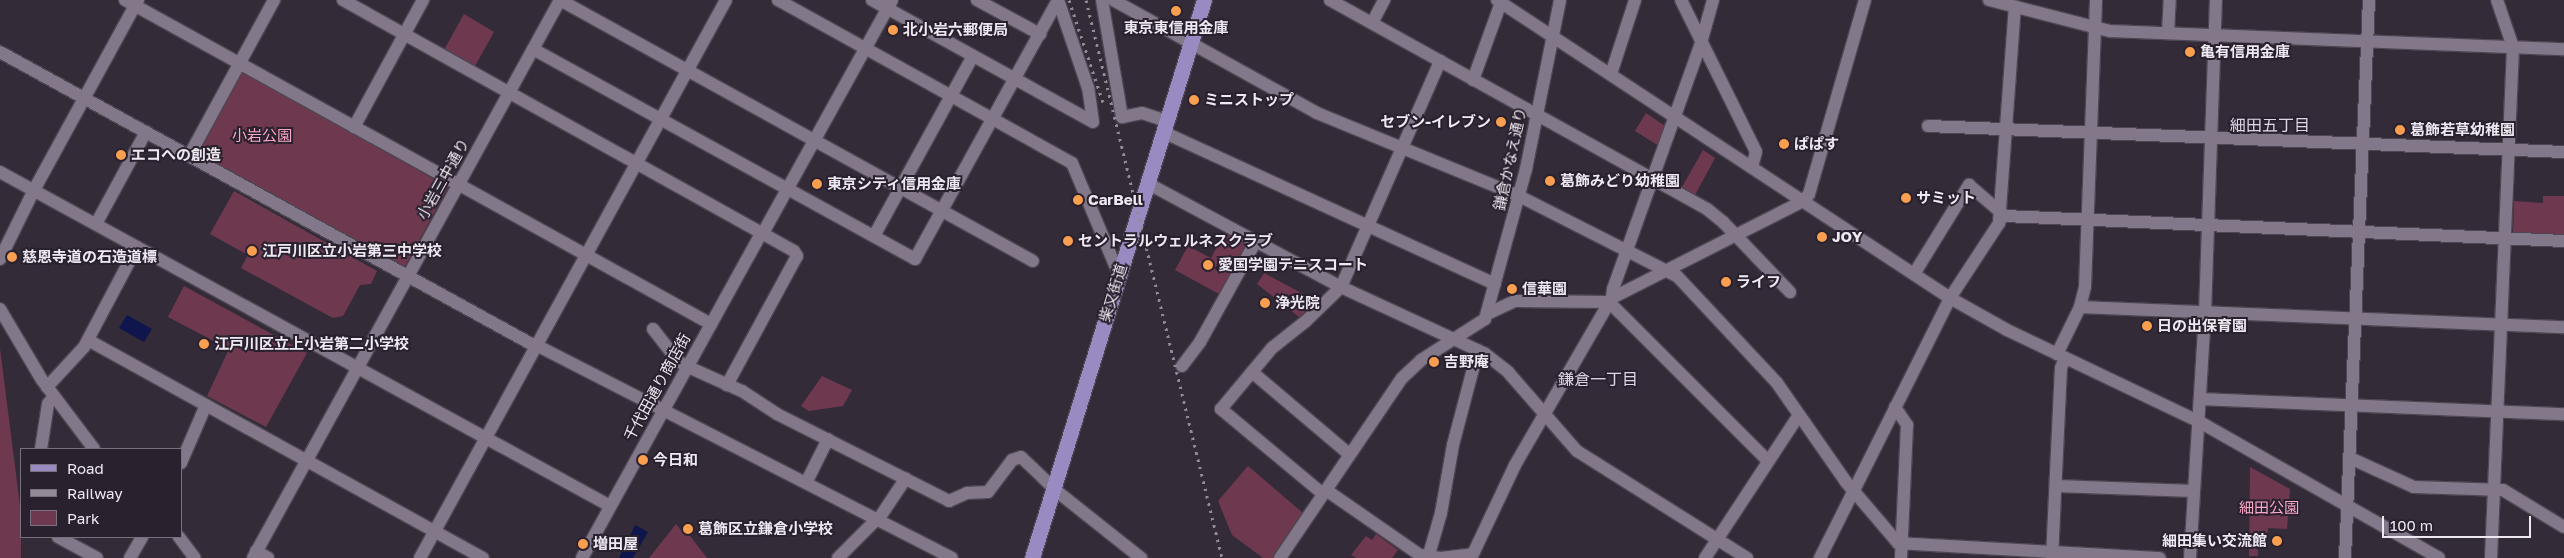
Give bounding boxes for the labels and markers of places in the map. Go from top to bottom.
marker: 東京東信用金庫 [1170,5,1182,17]
place label: 東京東信用金庫 [1124,19,1228,37]
place label: 北小岩六郵便局 [903,21,1008,39]
marker: 北小岩六郵便局 [887,24,899,36]
place label: 亀有信用金庫 [2200,43,2290,61]
marker: 亀有信用金庫 [2184,46,2196,58]
place label: ミニストップ [1204,91,1294,109]
marker: ミニストップ [1188,94,1200,106]
place label: セブン-イレブン [1380,113,1491,131]
marker: セブン-イレブン [1495,116,1507,128]
place label: 葛飾若草幼稚園 [2410,121,2515,139]
marker: 葛飾若草幼稚園 [2394,124,2406,136]
place label: ぱぱす [1794,135,1839,153]
marker: ぱぱす [1778,138,1790,150]
place label: エコへの創造 [131,146,221,164]
marker: エコへの創造 [115,149,127,161]
place label: 葛飾みどり幼稚園 [1560,172,1680,190]
place label: 東京シティ信用金庫 [827,175,962,193]
marker: 葛飾みどり幼稚園 [1544,175,1556,187]
marker: 東京シティ信用金庫 [811,178,823,190]
place label: サミット [1916,189,1976,207]
place label: CarBell [1088,191,1143,209]
marker: サミット [1900,192,1912,204]
marker: CarBell [1072,194,1084,206]
place label: JOY [1832,228,1862,246]
marker: JOY [1816,231,1828,243]
place label: セントラルウェルネスクラブ [1078,232,1273,250]
marker: セントラルウェルネスクラブ [1062,235,1074,247]
place label: 江戸川区立小岩第三中学校 [262,242,442,260]
marker: 江戸川区立小岩第三中学校 [246,245,258,257]
place label: 慈恩寺道の石造道標 [22,248,157,266]
marker: 慈恩寺道の石造道標 [6,251,18,263]
place label: 愛国学園テニスコート [1218,256,1368,274]
marker: 愛国学園テニスコート [1202,259,1214,271]
place label: ライフ [1736,273,1781,291]
marker: ライフ [1720,276,1732,288]
place label: 信華園 [1522,280,1567,298]
marker: 信華園 [1506,283,1518,295]
place label: 浄光院 [1275,294,1320,312]
marker: 浄光院 [1259,297,1271,309]
place label: 日の出保育園 [2157,317,2247,335]
marker: 日の出保育園 [2141,320,2153,332]
place label: 江戸川区立上小岩第二小学校 [214,335,409,353]
marker: 江戸川区立上小岩第二小学校 [198,338,210,350]
place label: 吉野庵 [1444,353,1489,371]
marker: 吉野庵 [1428,356,1440,368]
place label: 今日和 [653,451,698,469]
marker: 今日和 [637,454,649,466]
place label: 葛飾区立鎌倉小学校 [698,520,833,538]
marker: 葛飾区立鎌倉小学校 [682,523,694,535]
place label: 細田集い交流館 [2162,532,2267,550]
place label: 増田屋 [593,535,638,553]
marker: 細田集い交流館 [2271,535,2283,547]
marker: 増田屋 [577,538,589,550]

